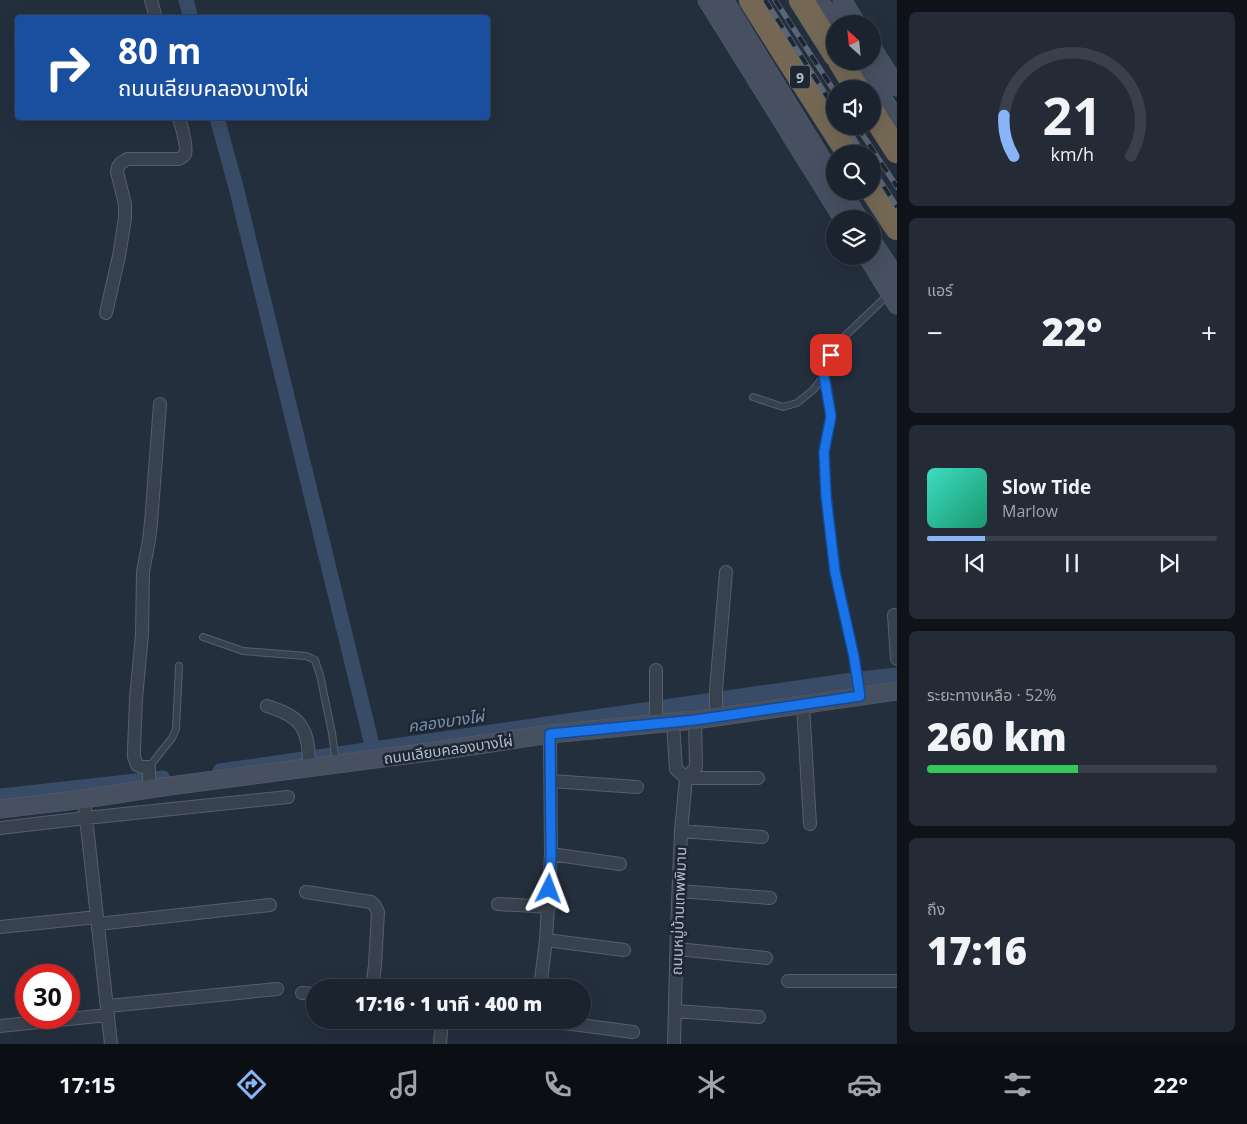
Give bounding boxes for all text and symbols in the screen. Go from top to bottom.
north arrow [826,15,881,70]
map controls [826,15,881,265]
text: 80 m [118,27,201,74]
icon: right [35,35,100,100]
road number: 9 [790,66,810,88]
text: ถนนเลียบคลองบางไผ่ [118,72,309,102]
text: 21 [1042,79,1102,150]
button: sound [826,80,881,135]
text: km/h [1050,142,1094,166]
button: search [826,145,881,200]
button: layers [826,210,881,265]
text: แอร์ [927,279,953,301]
text: 22° [1042,305,1102,357]
text: − [927,313,943,351]
text: + [1201,313,1217,351]
pin [810,334,852,376]
icon: arrive [817,341,845,369]
text: Slow Tide [1002,474,1091,500]
text: Marlow [1002,500,1058,522]
icon: previous [961,549,989,577]
icon: pause [1058,549,1086,577]
icon: next [1155,549,1183,577]
text: ระยะทางเหลือ · 52% [927,684,1056,706]
water label: คลองบางไผ่ [406,704,488,737]
text: 260 km [927,710,1067,762]
street label: ถนนเลียบคลองบางไผ่ [382,730,514,768]
street label: ถนนหมู่บ้านเทพพิมาน [666,846,690,976]
position arrow [522,862,574,914]
text: ถึง [927,898,945,920]
text: 17:16 [927,924,1027,976]
speed limit sign: 30 [15,964,80,1029]
text: 17:16 · 1 นาที · 400 m [355,991,542,1017]
icon: directions [234,1067,269,1102]
icon: music [387,1067,422,1102]
icon: phone [540,1067,575,1102]
icon: climate [694,1067,729,1102]
icon: car [847,1067,882,1102]
icon: filters [1000,1067,1035,1102]
text: 17:15 [59,1069,116,1099]
text: 22° [1153,1069,1188,1099]

